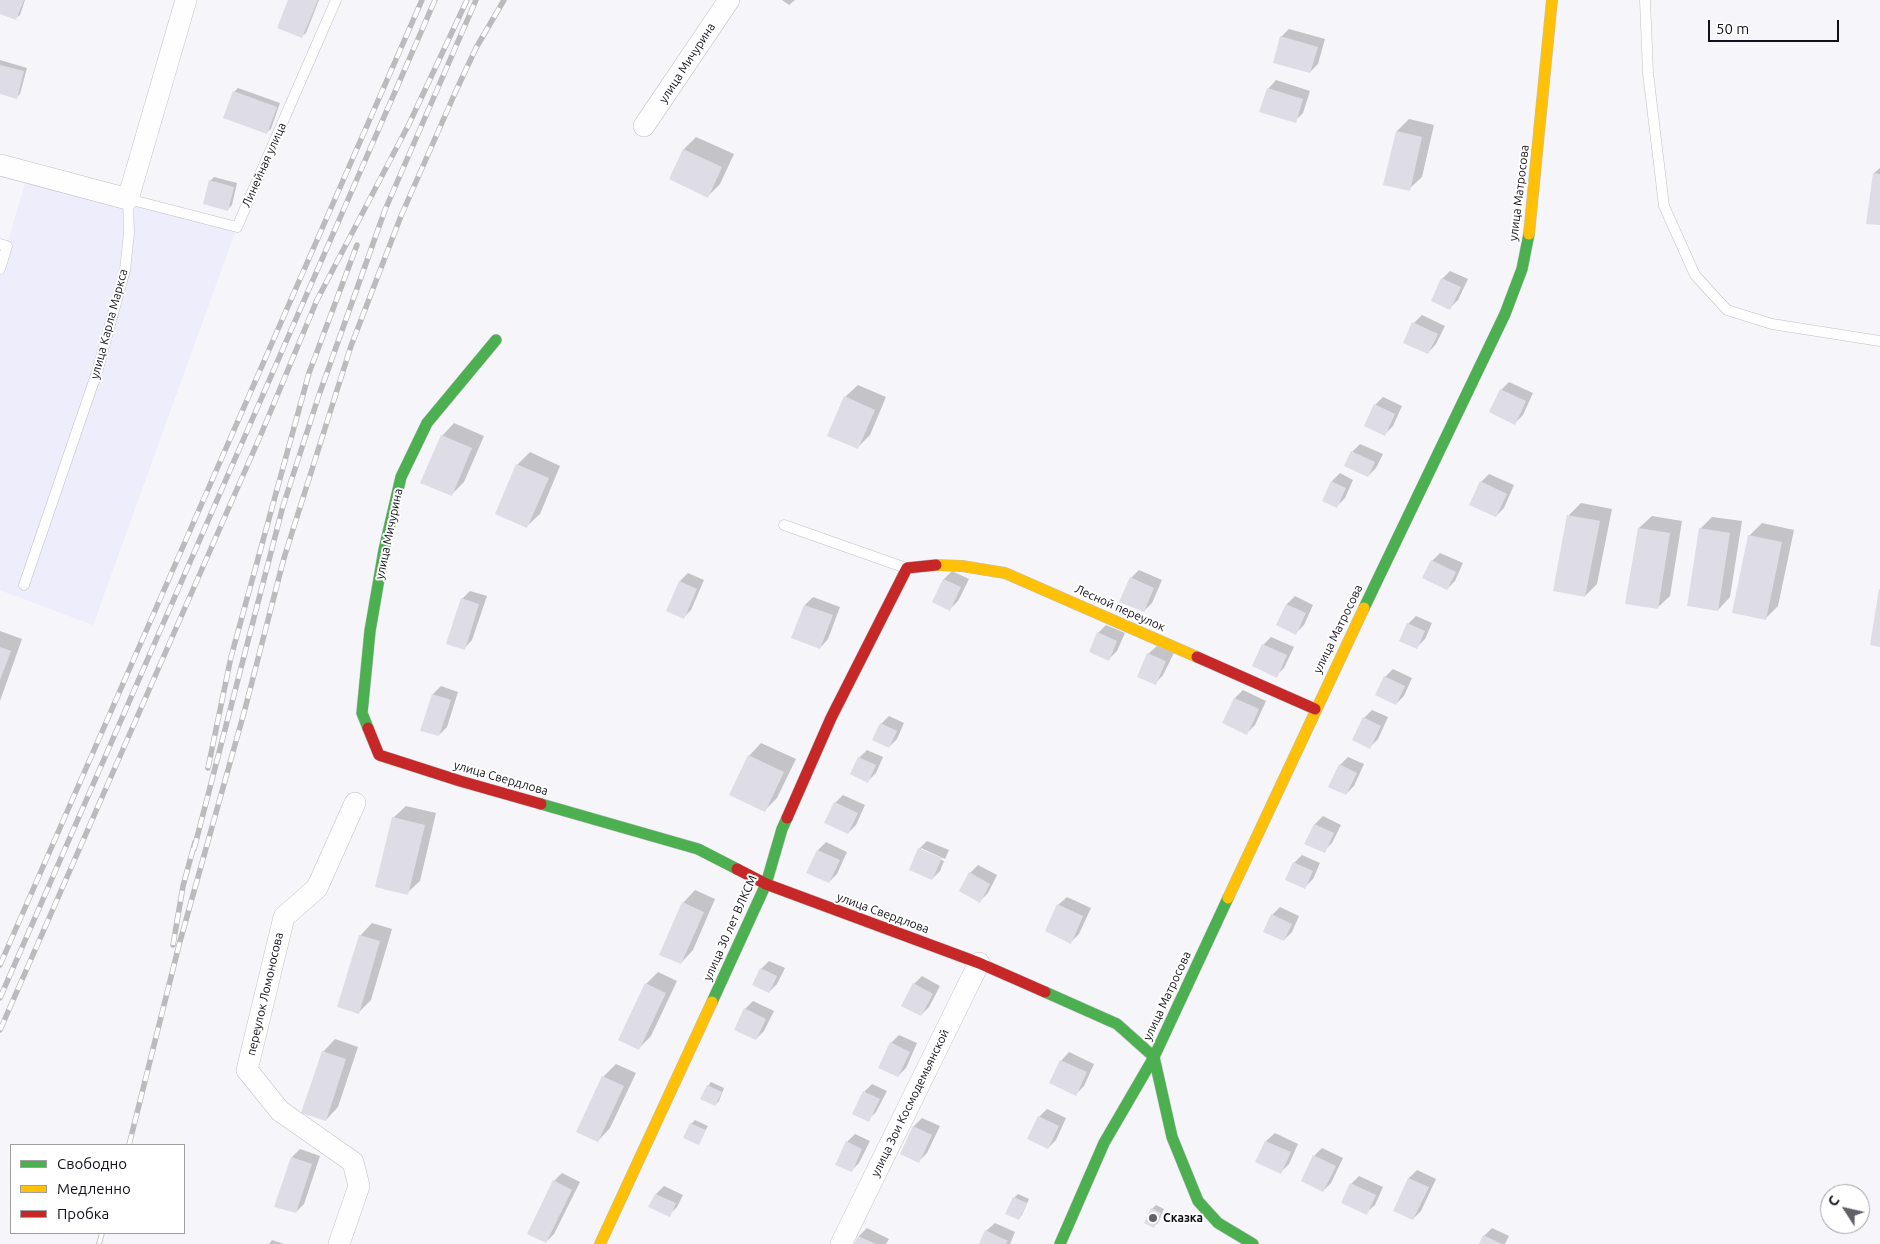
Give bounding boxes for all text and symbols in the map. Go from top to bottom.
scale bar [1710,10,1841,42]
street label: улица Мичурина [656,20,718,106]
text: 50 m [1716,20,1749,37]
street label: Линейная улица [239,120,289,210]
street label: улица Матросова [1506,144,1532,242]
street label: улица Карла Маркса [87,267,131,381]
street label: улица Мичурина [372,487,406,581]
street label: Лесной переулок [1073,582,1167,634]
street label: улица Матросова [1310,582,1366,676]
street label: улица Свердлова [452,758,550,798]
street label: улица 30 лет ВЛКСМ [700,873,760,983]
street label: улица Свердлова [835,890,931,936]
street label: переулок Ломоносова [244,931,286,1057]
street label: улица Матросова [1140,949,1194,1043]
street label: улица Зои Космодемьянской [868,1027,952,1179]
legend [10,1144,185,1234]
text: Свободно [57,1155,127,1172]
text: Медленно [57,1180,131,1197]
north arrow [1820,1184,1870,1234]
text: С [1824,1193,1843,1209]
text: Пробка [57,1205,109,1222]
place label: Сказка [1163,1211,1203,1225]
marker: Сказка [1147,1212,1159,1224]

